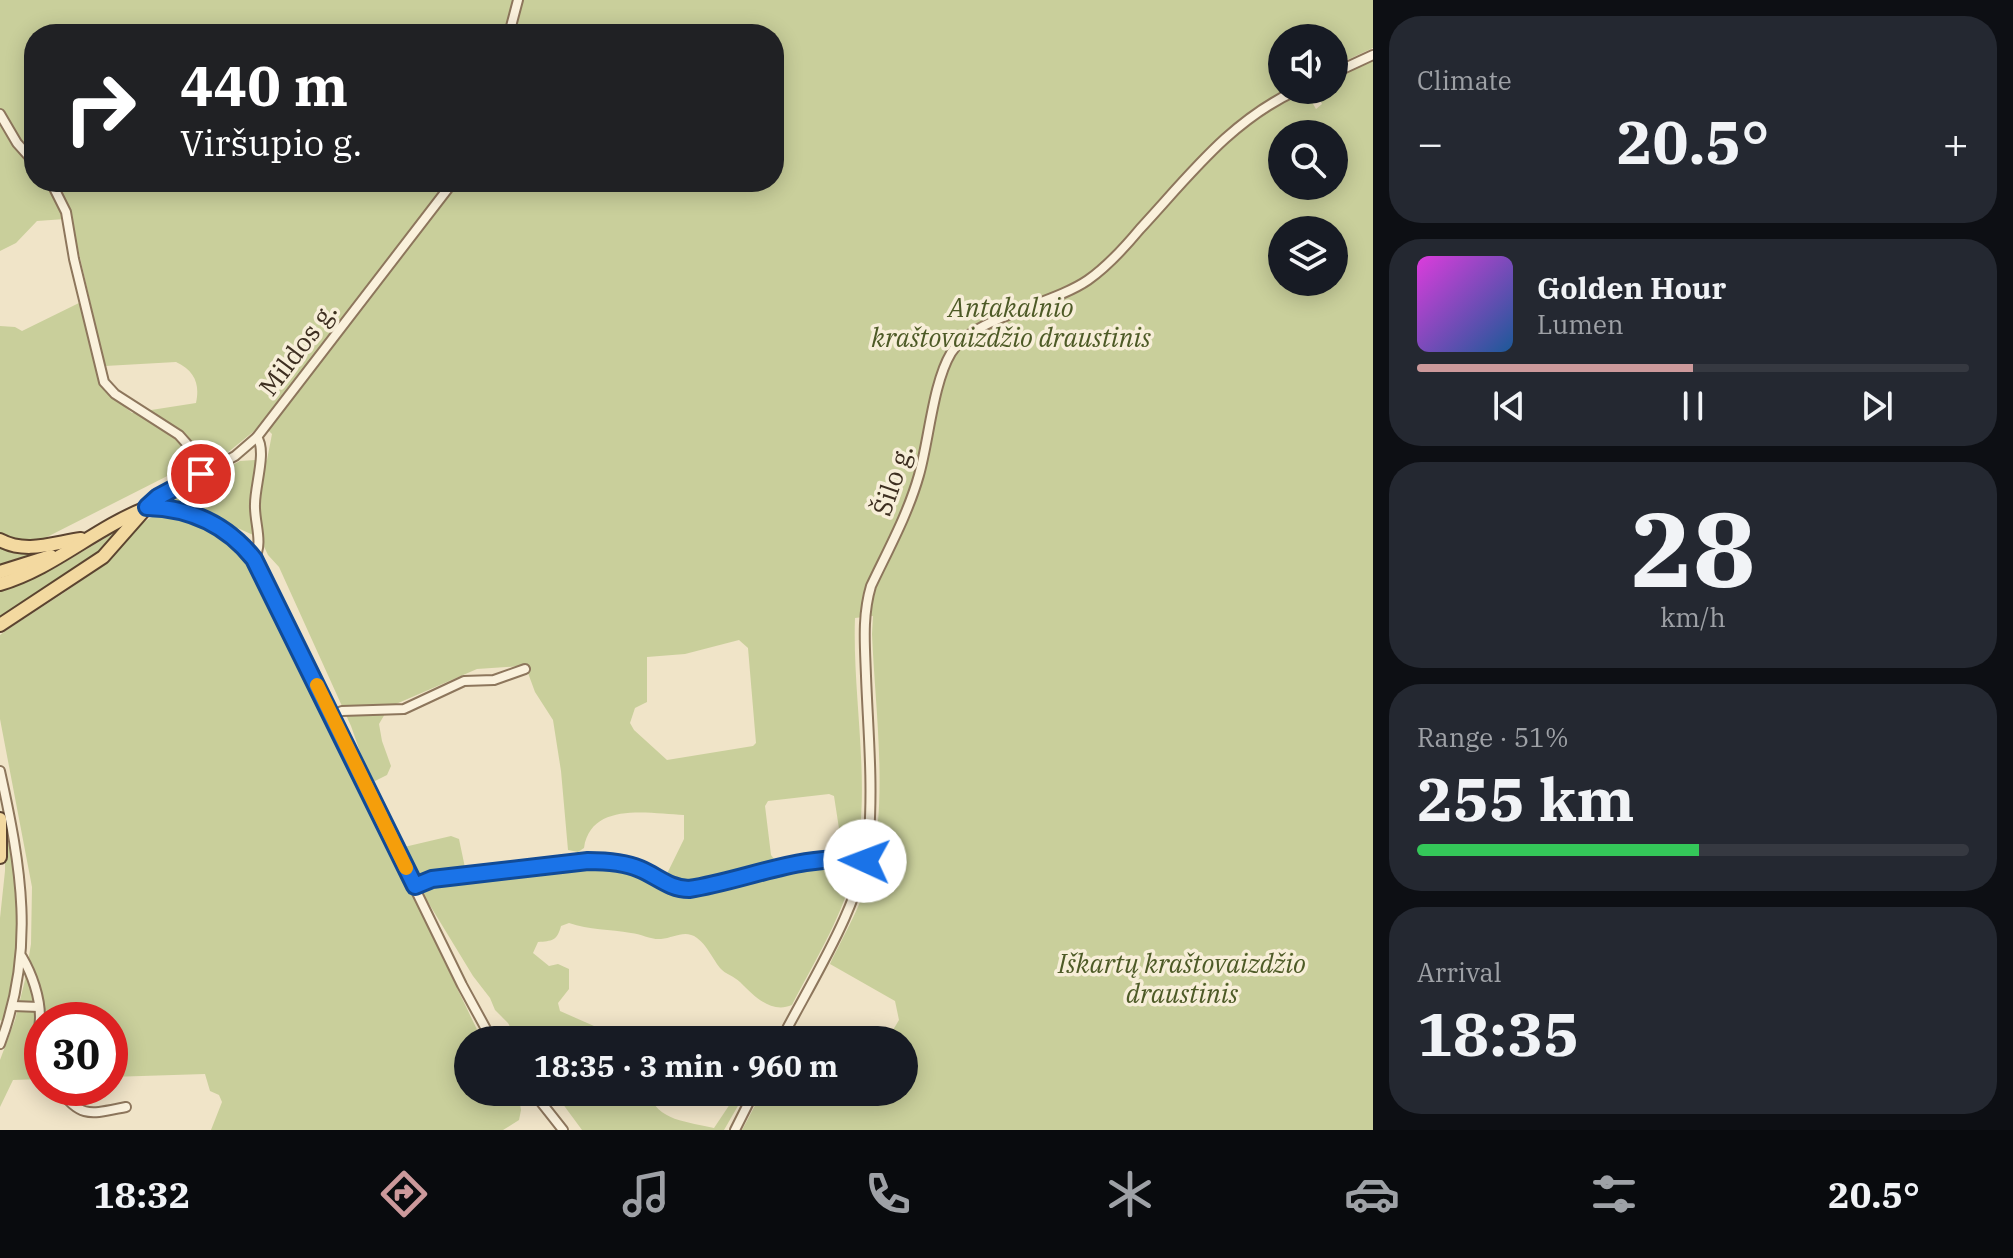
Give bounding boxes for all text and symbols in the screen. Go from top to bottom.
map controls [1268,24,1348,296]
button: sound [1268,24,1348,104]
text: 440 m [180,49,348,121]
icon: right [48,56,152,160]
text: Climate [1417,63,1512,97]
text: 20.5° [1616,102,1770,181]
text: − [1417,114,1443,171]
text: + [1943,114,1969,171]
text: Viršupio g. [180,119,362,166]
button: search [1268,120,1348,200]
button: layers [1268,216,1348,296]
text: Golden Hour [1537,268,1726,307]
park label: Antakalnio kraštovaizdžio draustinis [871,290,1151,354]
street label: Mildos g. [251,295,344,402]
text: Lumen [1537,307,1624,341]
icon: previous [1487,384,1531,428]
icon: pause [1671,384,1715,428]
icon: next [1855,384,1899,428]
street label: Šilo g. [864,439,920,520]
pin [167,440,235,508]
icon: arrive [179,452,223,496]
text: 28 [1631,480,1755,616]
text: km/h [1660,600,1726,634]
text: Range · 51% [1417,720,1569,754]
text: 255 km [1417,759,1635,838]
position arrow [823,819,907,903]
park label: Iškartų kraštovaizdžio draustinis [1057,946,1306,1010]
text: Arrival [1417,955,1502,989]
text: 18:35 [1417,994,1579,1073]
speed limit sign: 30 [24,1002,128,1106]
text: 18:35 · 3 min · 960 m [534,1046,838,1085]
icon: directions [376,1166,432,1222]
icon: music [618,1166,674,1222]
icon: phone [860,1166,916,1222]
icon: climate [1102,1166,1158,1222]
icon: car [1344,1166,1400,1222]
icon: filters [1586,1166,1642,1222]
text: 18:32 [93,1171,190,1218]
text: 20.5° [1828,1171,1920,1218]

